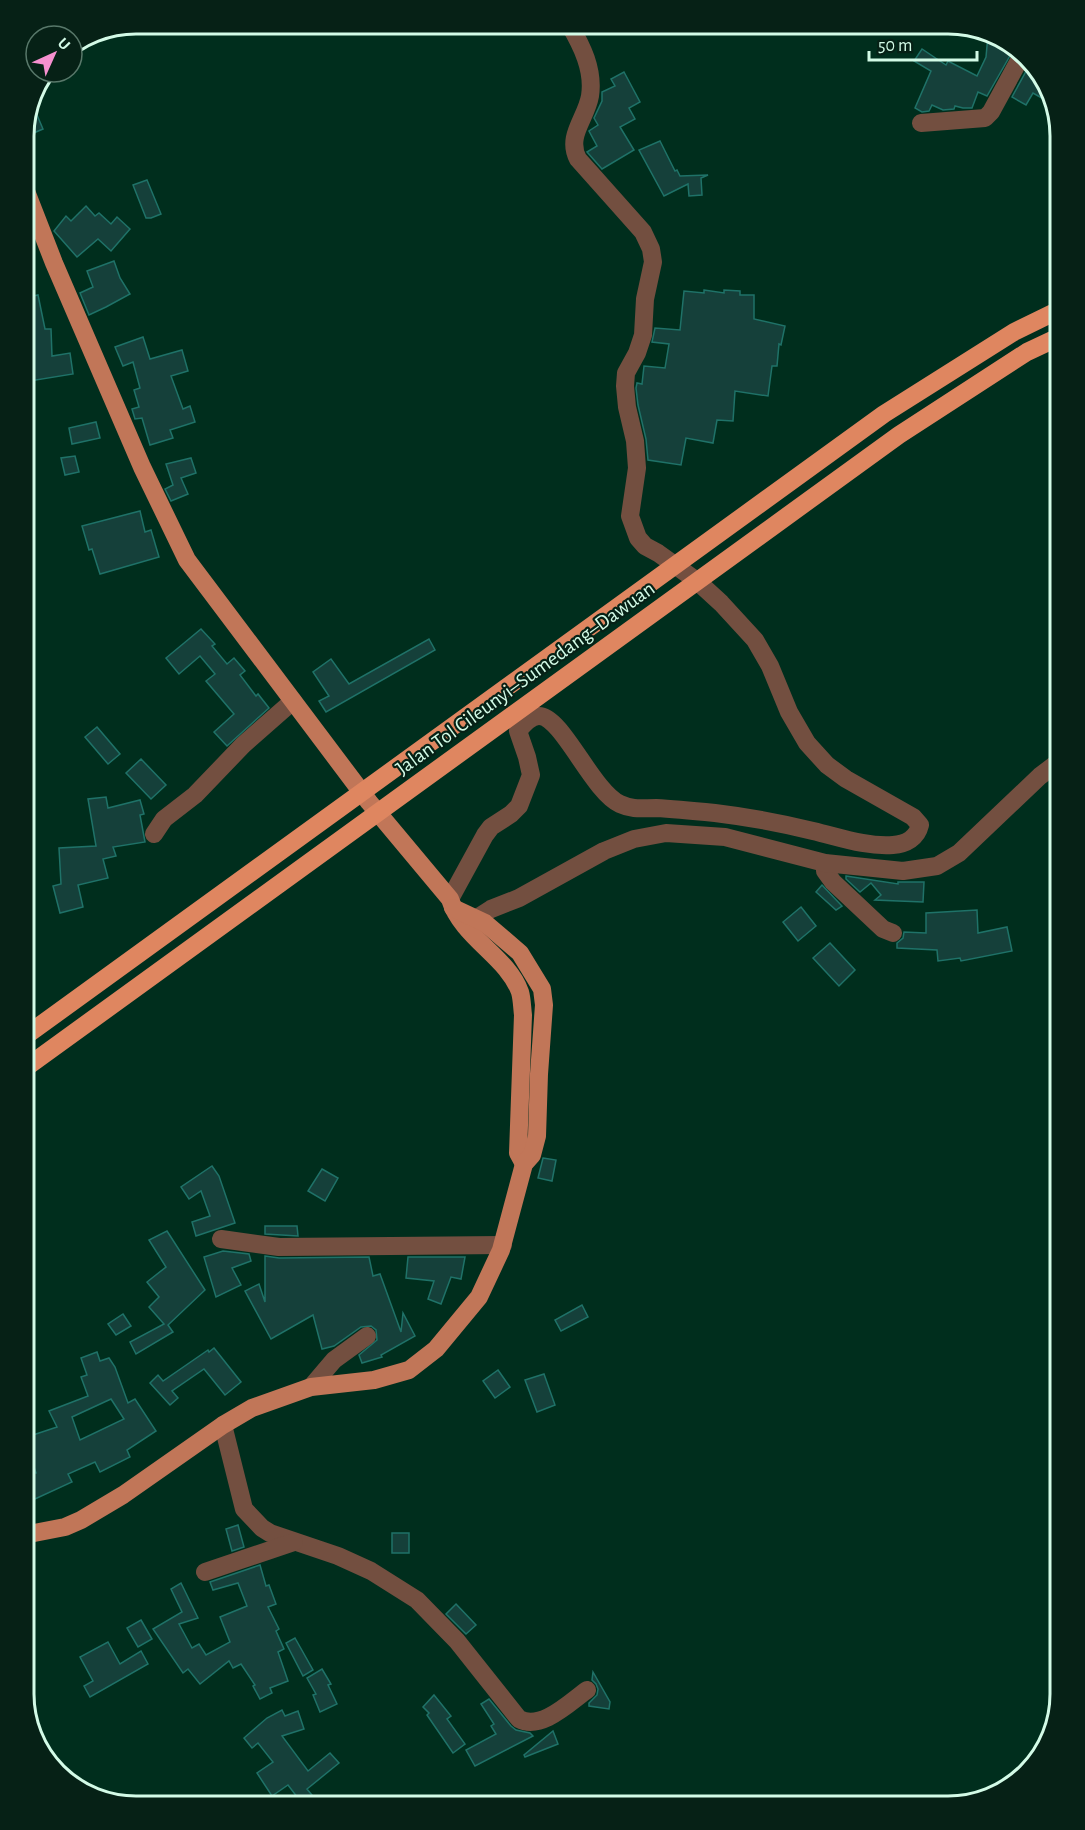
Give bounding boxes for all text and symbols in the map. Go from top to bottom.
north arrow [24,24,84,84]
scale bar [869,24,977,62]
text: U [55,35,73,53]
text: 50 m [878,37,912,55]
street label: Jalan Tol Cileunyi–Sumedang–Dawuan [392,578,659,779]

